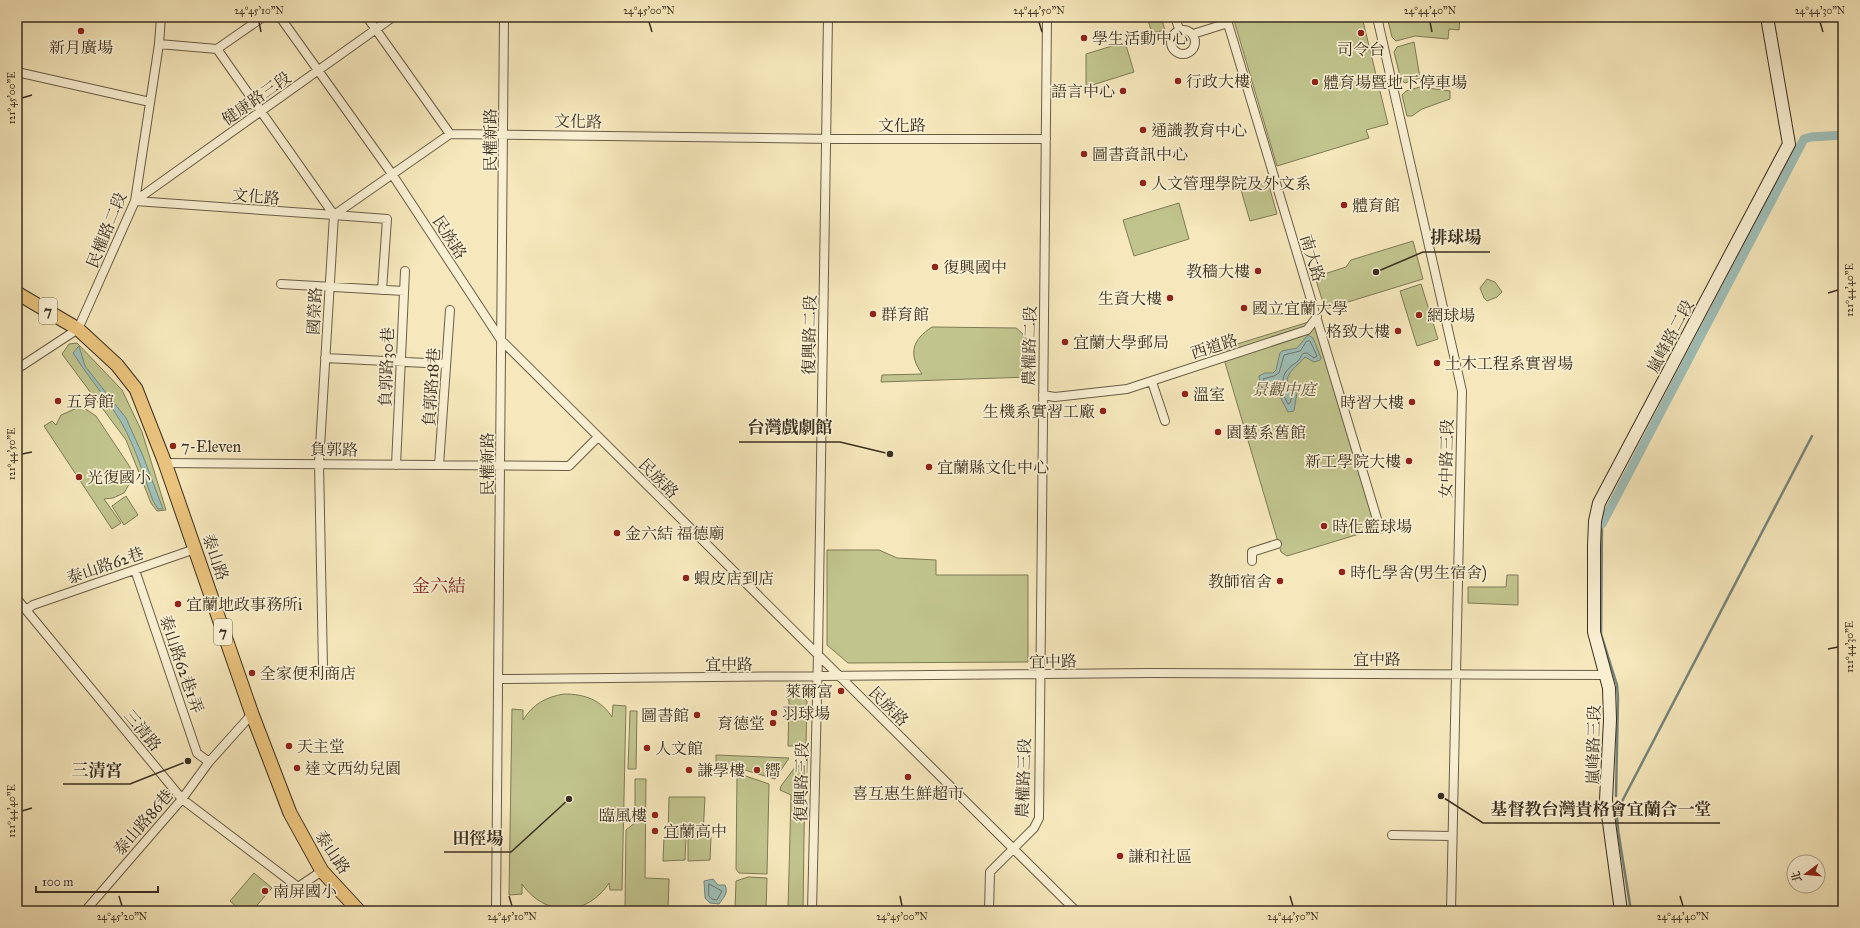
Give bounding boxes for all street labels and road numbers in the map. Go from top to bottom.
street label: 健康路三段 [218,68,295,129]
street label: 民權新路 [481,108,500,172]
street label: 文化路 [554,112,602,131]
street label: 文化路 [878,116,926,135]
street label: 文化路 [231,185,281,208]
street label: 民權路二段 [83,190,130,271]
street label: 民族路 [429,212,471,263]
street label: 南大路 [1296,232,1329,284]
street label: 國榮路 [304,287,325,335]
street label: 復興路二段 [799,295,820,375]
street label: 嵐峰路二段 [1643,296,1698,376]
road number: 7 [39,298,57,324]
street label: 農權路二段 [1019,306,1040,386]
street label: 負郭路30巷 [376,327,397,407]
street label: 西道路 [1188,330,1240,363]
street label: 負郭路18巷 [419,347,444,427]
street label: 女中路三段 [1436,419,1457,499]
street label: 民權新路 [478,432,497,496]
street label: 負郭路 [310,440,358,459]
street label: 民族路 [635,455,682,502]
street label: 泰山路 [199,531,232,583]
street label: 泰山路62巷 [64,543,146,587]
street label: 泰山路62巷1弄 [156,613,207,716]
road number: 7 [214,619,232,645]
street label: 宜中路 [1353,650,1401,669]
street label: 宜中路 [1029,652,1077,671]
street label: 宜中路 [705,655,753,674]
street label: 民族路 [865,683,912,730]
street label: 嵐峰路三段 [1583,705,1604,785]
street label: 三清路 [120,706,165,755]
street label: 農權路三段 [1013,738,1034,818]
street label: 復興路三段 [791,742,812,822]
street label: 泰山路86巷 [110,786,177,859]
street label: 泰山路 [311,827,354,877]

